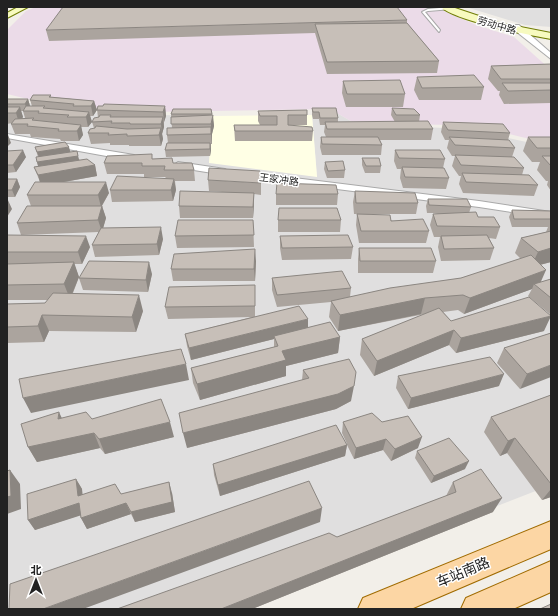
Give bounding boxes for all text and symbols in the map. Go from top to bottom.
street label: 劳动中路 [476,15,518,36]
street label: 王家冲路 [258,172,299,187]
street label: 车站南路 [434,554,492,590]
north arrow [16,560,56,600]
text: 北 [31,564,42,576]

